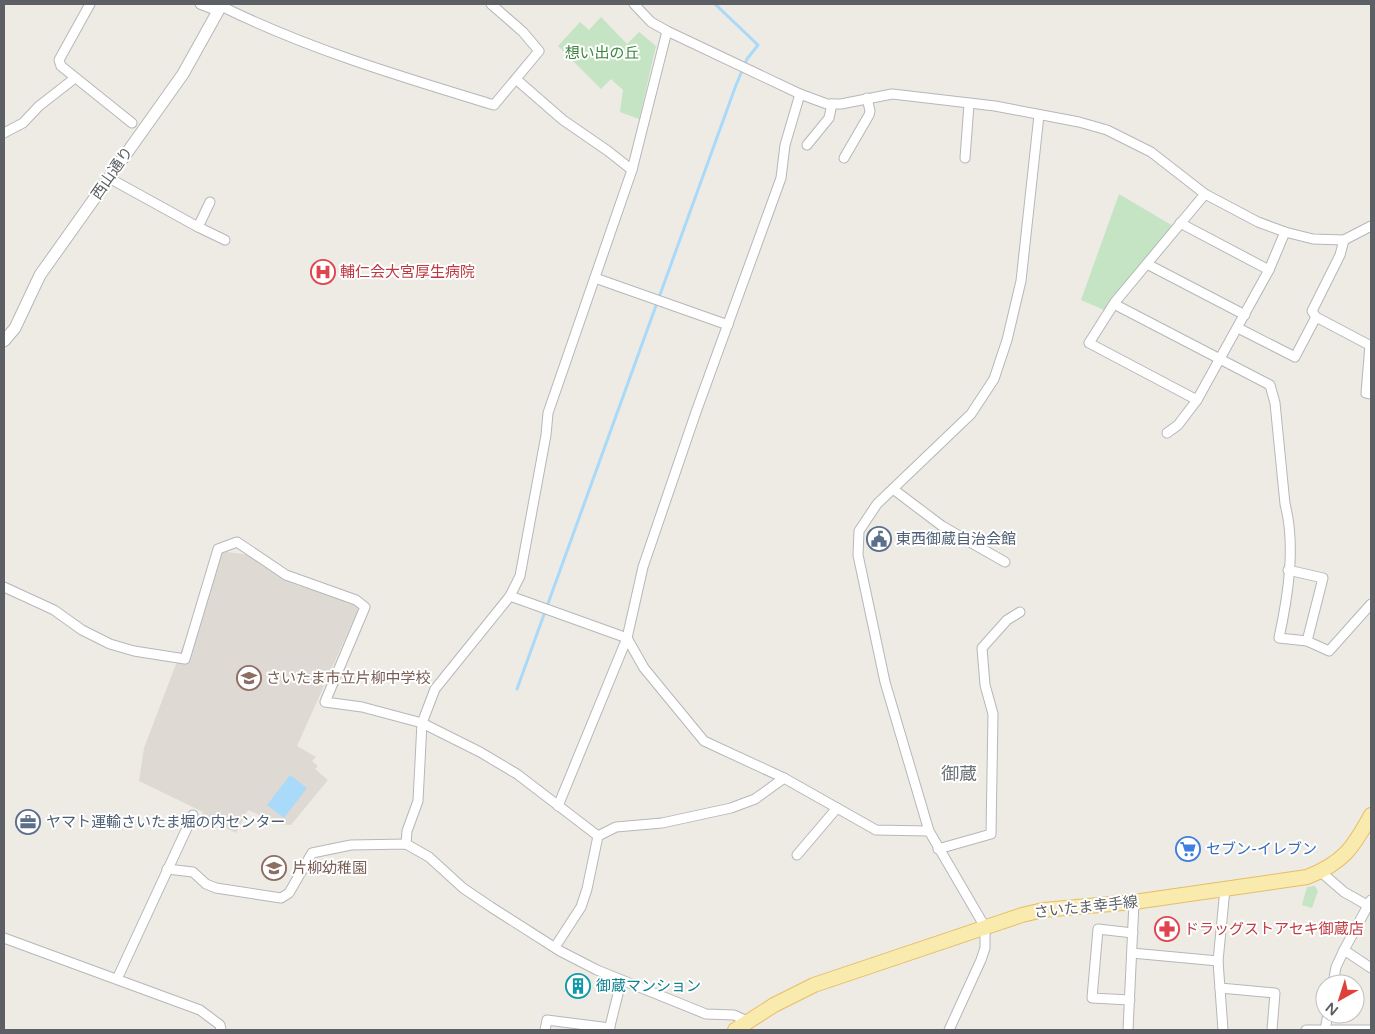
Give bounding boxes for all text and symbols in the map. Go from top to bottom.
park label: 想い出の丘 [564,44,640,62]
street label: 西山通り [87,143,137,203]
hospital icon: 輔仁会大宮厚生病院 [310,259,336,285]
place label: 輔仁会大宮厚生病院 [340,263,475,281]
public building icon: 東西御蔵自治会館 [866,526,892,552]
place label: 東西御蔵自治会館 [896,530,1016,548]
school or university icon: さいたま市立片柳中学校 [236,665,262,691]
place label: さいたま市立片柳中学校 [266,669,431,687]
district label: 御蔵 [941,763,977,785]
office icon: ヤマト運輸さいたま堀の内センター [15,809,41,835]
place label: ヤマト運輸さいたま堀の内センター [46,813,286,831]
supermarket icon: セブン-イレブン [1175,836,1201,862]
place label: セブン-イレブン [1206,840,1317,858]
school or university icon: 片柳幼稚園 [261,855,287,881]
place label: 片柳幼稚園 [292,859,367,877]
street label: さいたま幸手線 [1033,893,1139,921]
pharmacy icon: ドラッグストアセキ御蔵店 [1154,916,1180,942]
place label: ドラッグストアセキ御蔵店 [1184,920,1364,938]
building icon: 御蔵マンション [565,973,591,999]
north arrow [1315,974,1365,1024]
place label: 御蔵マンション [596,977,701,995]
text: N [1322,999,1342,1019]

